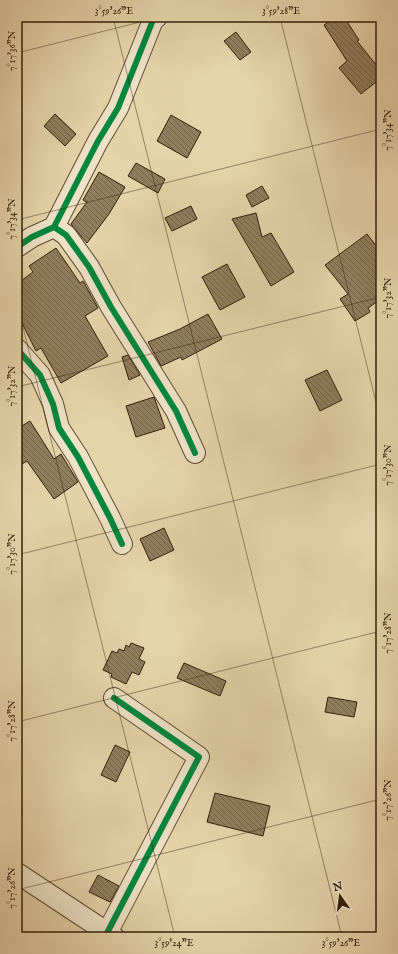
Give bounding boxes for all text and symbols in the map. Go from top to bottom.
text: 3°59'26"E [95,5,133,18]
text: 3°59'28"E [262,5,300,18]
text: 7°17'36"N [6,30,19,71]
text: 7°17'34"N [382,109,395,151]
text: 7°17'34"N [6,198,19,240]
text: 7°17'32"N [382,277,395,319]
text: 7°17'32"N [6,365,19,407]
text: 7°17'30"N [382,444,395,486]
text: 7°17'30"N [6,533,19,575]
text: 7°17'28"N [382,612,395,654]
text: 7°17'28"N [6,700,19,742]
text: 7°17'26"N [382,779,395,821]
text: 7°17'26"N [6,867,19,909]
north arrow [320,876,360,916]
text: N [331,879,345,895]
text: 3°59'24"E [154,937,194,950]
text: 3°59'26"E [322,937,360,950]

